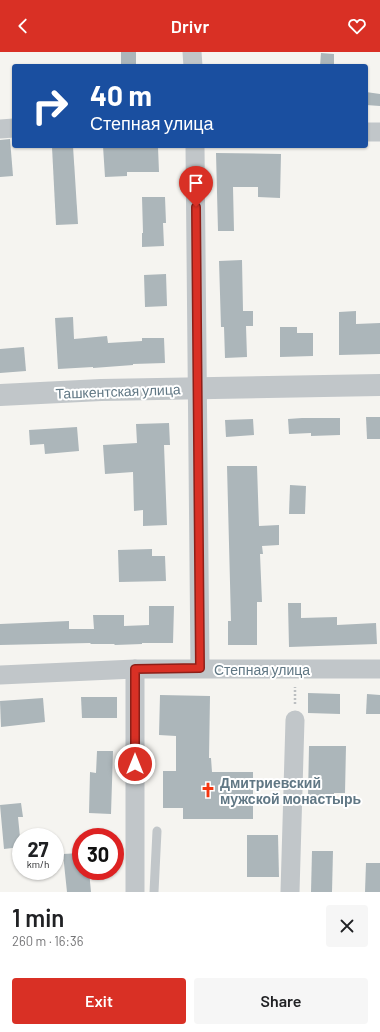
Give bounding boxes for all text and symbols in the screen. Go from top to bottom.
icon: back [12,15,34,37]
text: Drivr [171,15,209,37]
icon: heart [346,15,368,37]
text: 40 m [90,78,152,112]
icon: right [24,80,76,132]
text: Степная улица [90,112,214,134]
pin [179,166,213,207]
icon: arrive [185,172,207,194]
street label: Ташкентская улица [55,380,181,402]
street label: Степная улица [214,661,310,678]
position arrow [114,743,156,785]
place label: Дмитриевский мужской монастырь [220,774,362,807]
church icon: Дмитриевский мужской монастырь [199,781,217,799]
speed limit sign: 30 [72,828,124,880]
text: 27 [27,837,49,861]
text: km/h [27,858,49,870]
text: 1 min [12,903,64,932]
button: close [326,905,368,947]
text: 260 m · 16:36 [12,933,83,949]
button: Exit [12,978,186,1024]
button: Share [194,978,368,1024]

